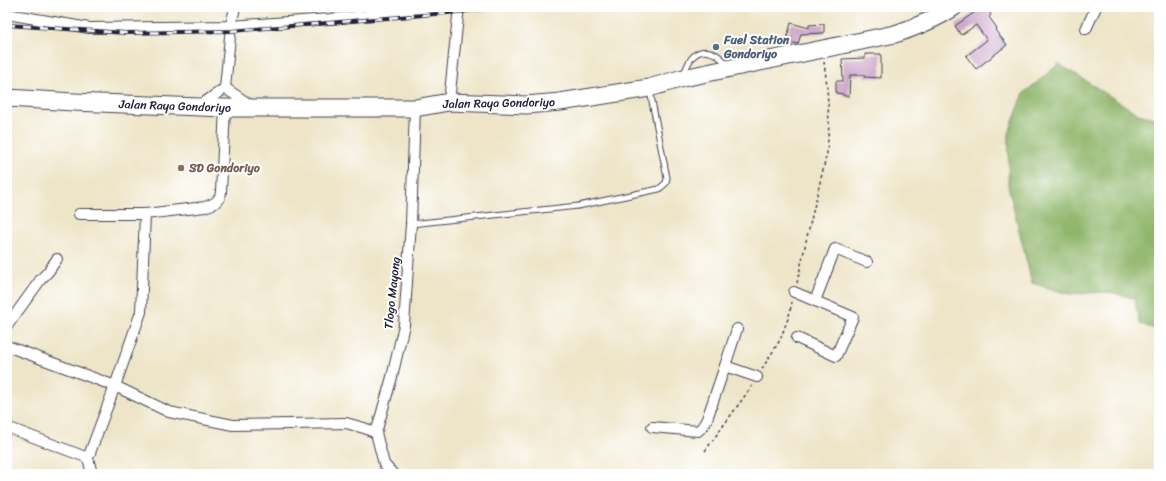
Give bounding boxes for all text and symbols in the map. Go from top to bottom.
place label: Fuel Station Gondoriyo [723,29,790,65]
marker: Fuel Station Gondoriyo [711,42,721,52]
street label: Jalan Raya Gondoriyo [442,91,555,115]
street label: Jalan Raya Gondoriyo [118,93,231,119]
place label: SD Gondoriyo [188,157,261,179]
marker: SD Gondoriyo [176,163,186,173]
street label: Tlogo Mayong [377,256,407,330]

